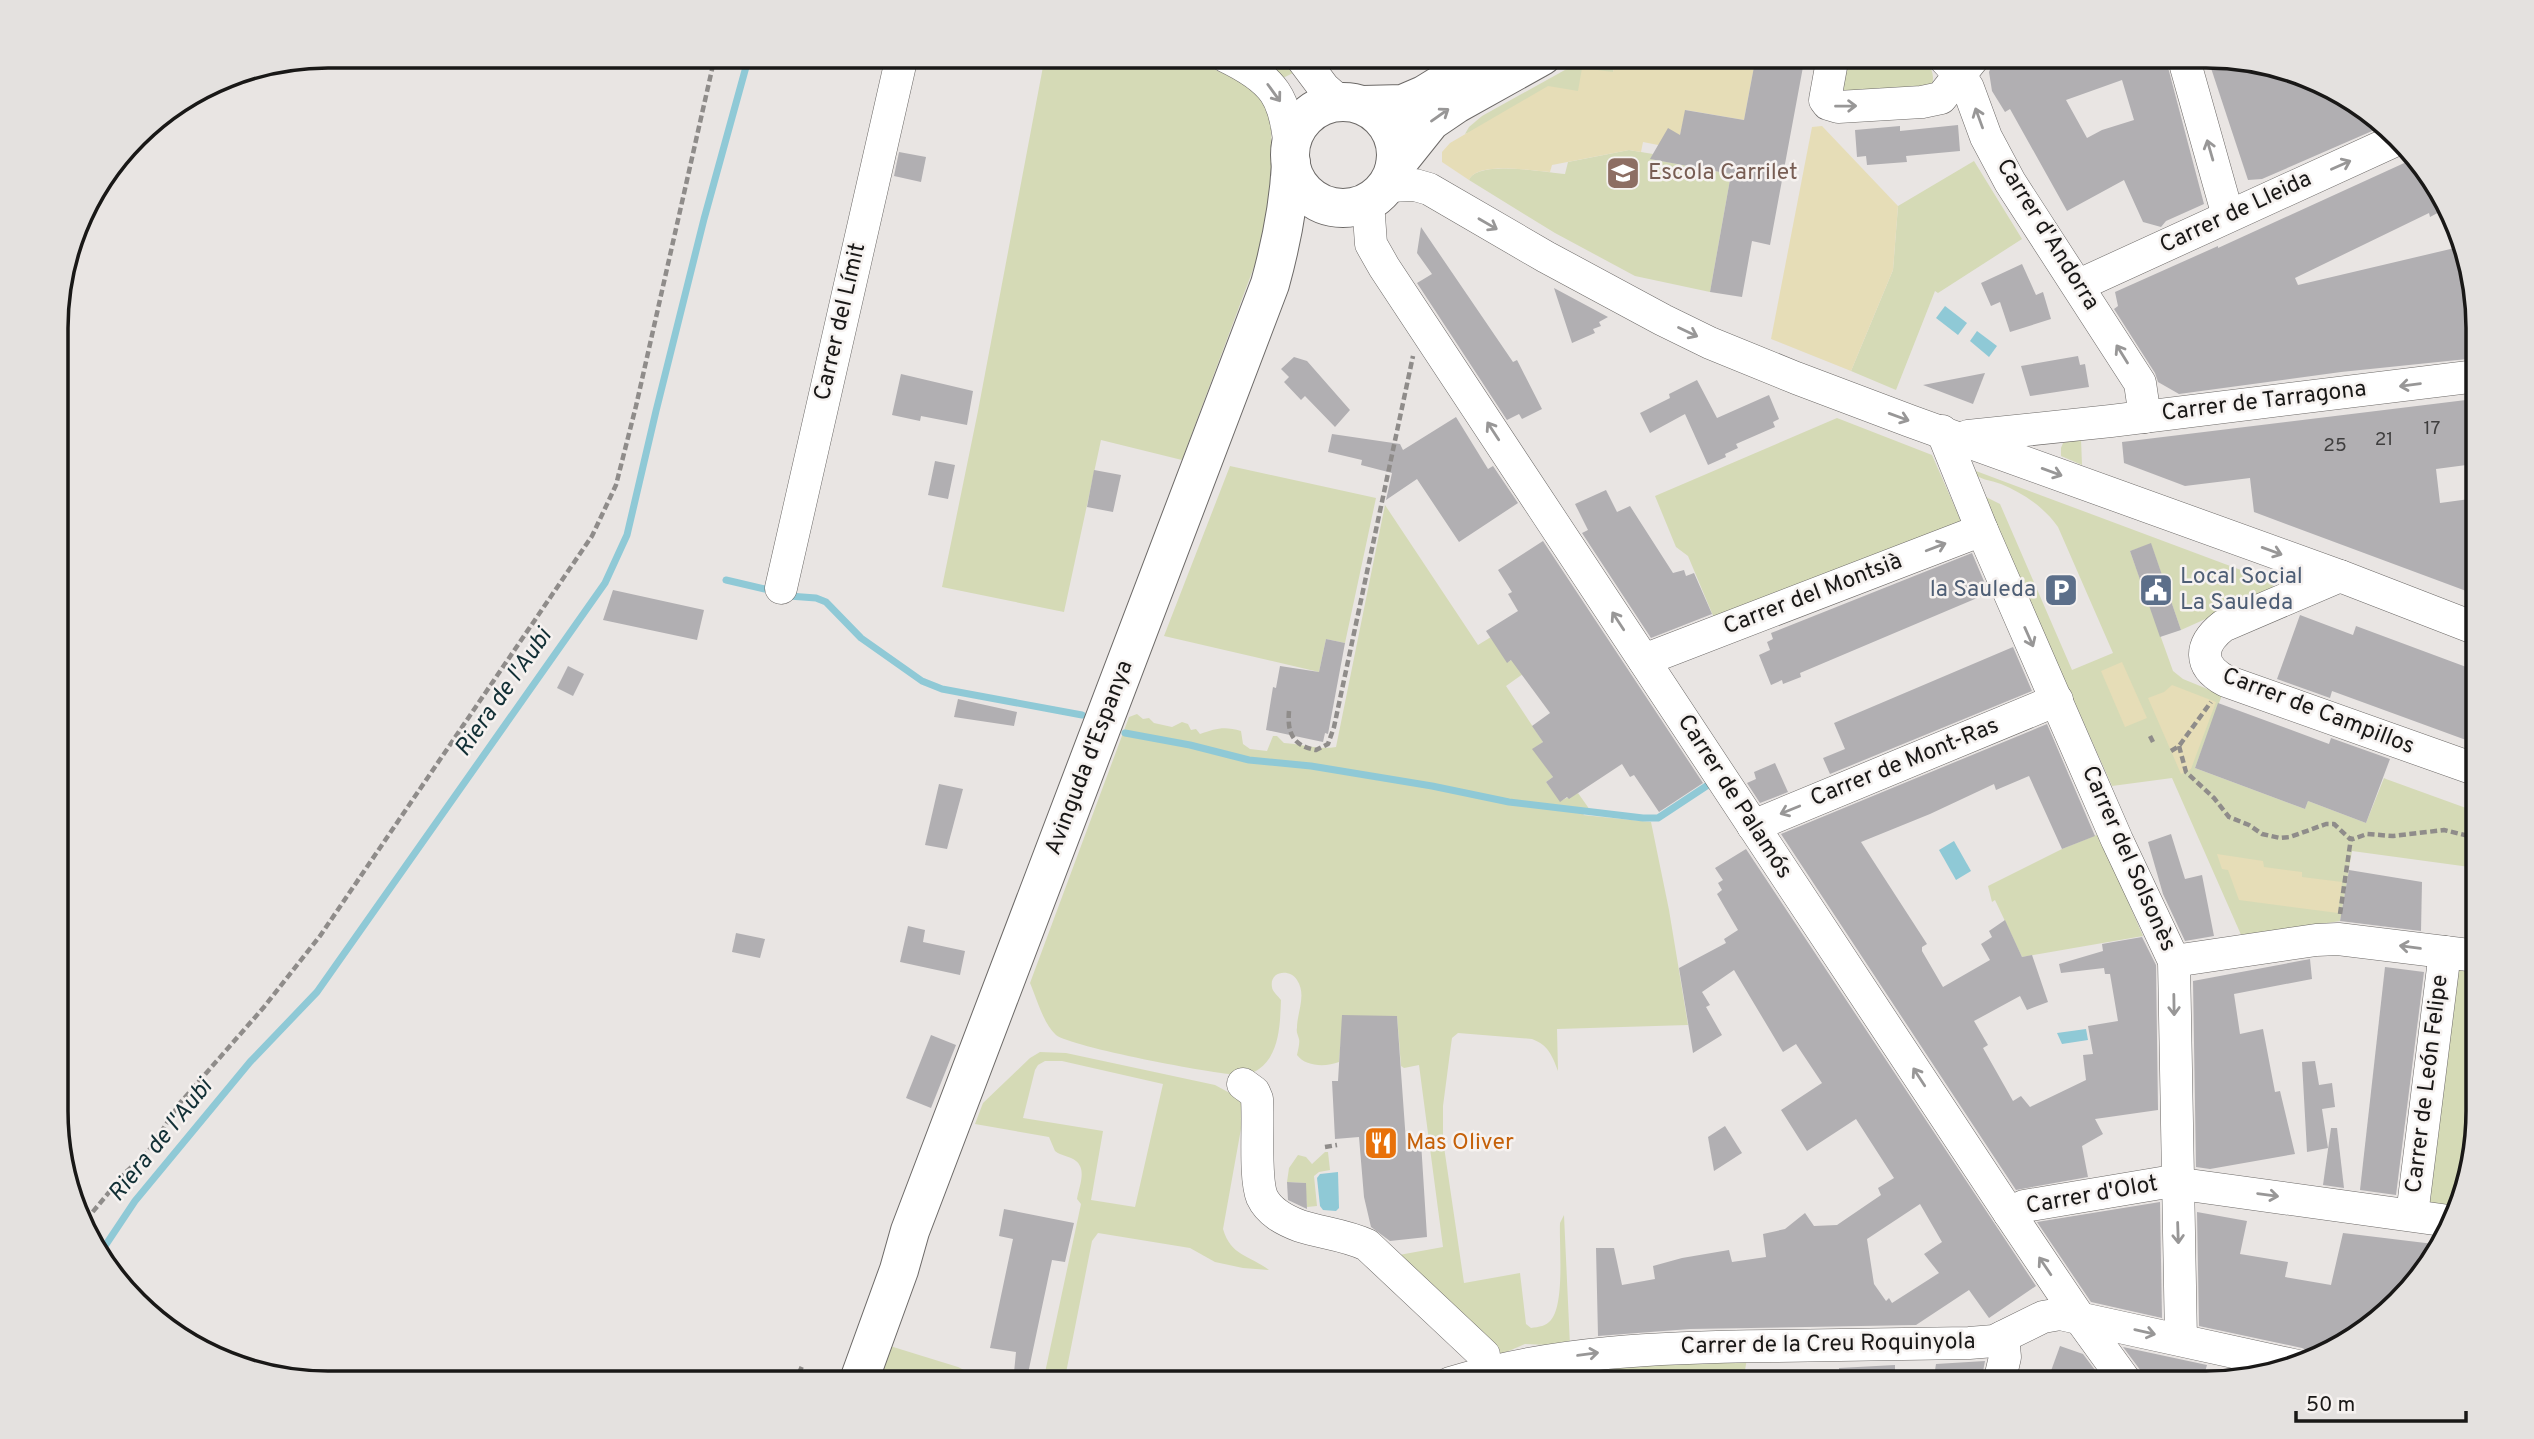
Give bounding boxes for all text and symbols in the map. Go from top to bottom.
one-way arrow [1267,83,1281,102]
one-way arrow [1835,100,1858,113]
one-way arrow [1430,108,1449,122]
one-way arrow [1972,108,1984,130]
one-way arrow [2202,139,2215,161]
school or university icon: Escola Carrilet [1604,154,1642,192]
street label: Carrer d'Andorra [1989,154,2105,316]
one-way arrow [2330,158,2351,171]
place label: Escola Carrilet [1648,159,1798,188]
street label: Carrer de Lleida [2155,165,2317,261]
one-way arrow [1477,217,1497,231]
street label: Carrer del Límit [809,240,873,404]
one-way arrow [1677,326,1698,339]
one-way arrow [2114,345,2128,365]
street label: Carrer de Tarragona [2160,375,2368,429]
one-way arrow [2399,378,2422,391]
one-way arrow [1888,411,1909,424]
house number: 17 [2424,417,2441,441]
one-way arrow [1485,422,1499,442]
house number: 21 [2375,428,2393,452]
house number: 25 [2323,434,2347,458]
one-way arrow [2041,467,2063,479]
one-way arrow [1924,540,1946,553]
one-way arrow [2260,545,2282,558]
street label: Carrer del Montsià [1719,548,1907,642]
place label: Local Social La Sauleda [2180,563,2303,618]
parking icon: la Sauleda [2042,571,2080,609]
public building icon: Local Social La Sauleda [2137,571,2175,609]
place label: la Sauleda [1930,576,2036,605]
one-way arrow [1611,612,1625,631]
water label: Riera de l'Aubi [449,622,560,763]
one-way arrow [2023,626,2036,647]
street label: Avinguda d'Espanya [1040,657,1140,859]
street label: Carrer de Campillos [2218,662,2418,762]
street label: Carrer de Palamós [1670,709,1798,885]
street label: Carrer de Mont-Ras [1807,712,2003,814]
street label: Carrer del Solsonès [2074,762,2182,956]
one-way arrow [1780,805,1802,818]
one-way arrow [2399,940,2422,953]
street label: Carrer de León Felipe [2400,973,2456,1195]
one-way arrow [2167,994,2181,1017]
one-way arrow [1912,1068,1926,1087]
water label: Riera de l'Aubi [102,1073,220,1209]
restaurant icon: Mas Oliver [1362,1124,1400,1162]
place label: Mas Oliver [1406,1129,1514,1158]
street label: Carrer d'Olot [2024,1170,2160,1222]
one-way arrow [2256,1189,2279,1202]
one-way arrow [2171,1221,2184,1244]
one-way arrow [2037,1257,2051,1277]
one-way arrow [2133,1326,2156,1339]
street label: Carrer de la Creu Roquinyola [1680,1328,1976,1362]
one-way arrow [1576,1348,1599,1361]
scale bar [2296,1380,2466,1424]
text: 50 m [2306,1392,2355,1419]

